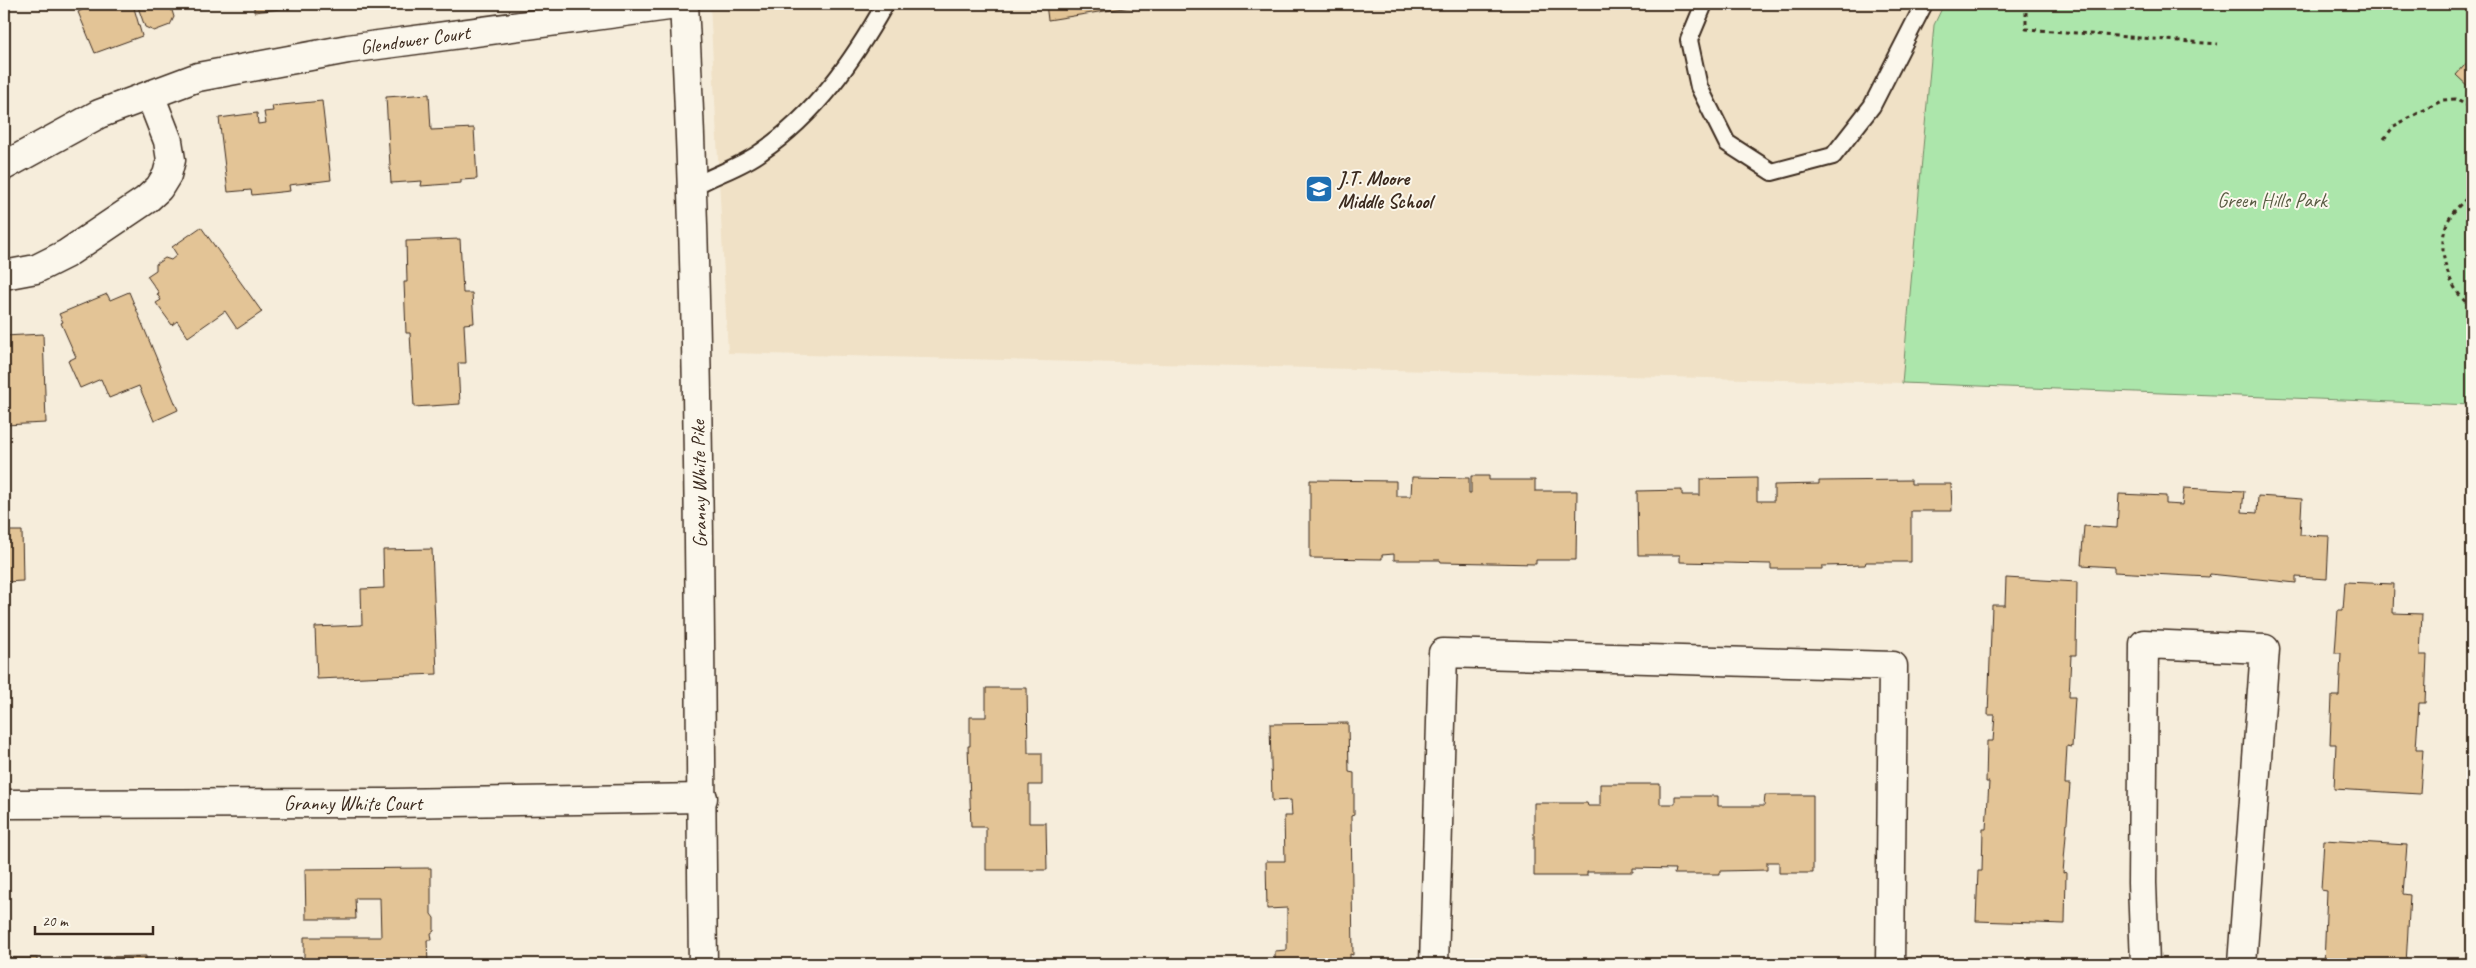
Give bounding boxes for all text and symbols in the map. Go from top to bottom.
street label: Glendower Court [359,20,474,60]
place label: J.T. Moore Middle School [1336,166,1435,214]
school or university icon: J.T. Moore Middle School [1304,174,1334,204]
park label: Green Hills Park [2217,188,2328,213]
street label: Granny White Pike [685,418,713,548]
street label: Granny White Court [284,791,425,816]
scale bar [35,903,152,935]
text: 20 m [42,912,69,931]

